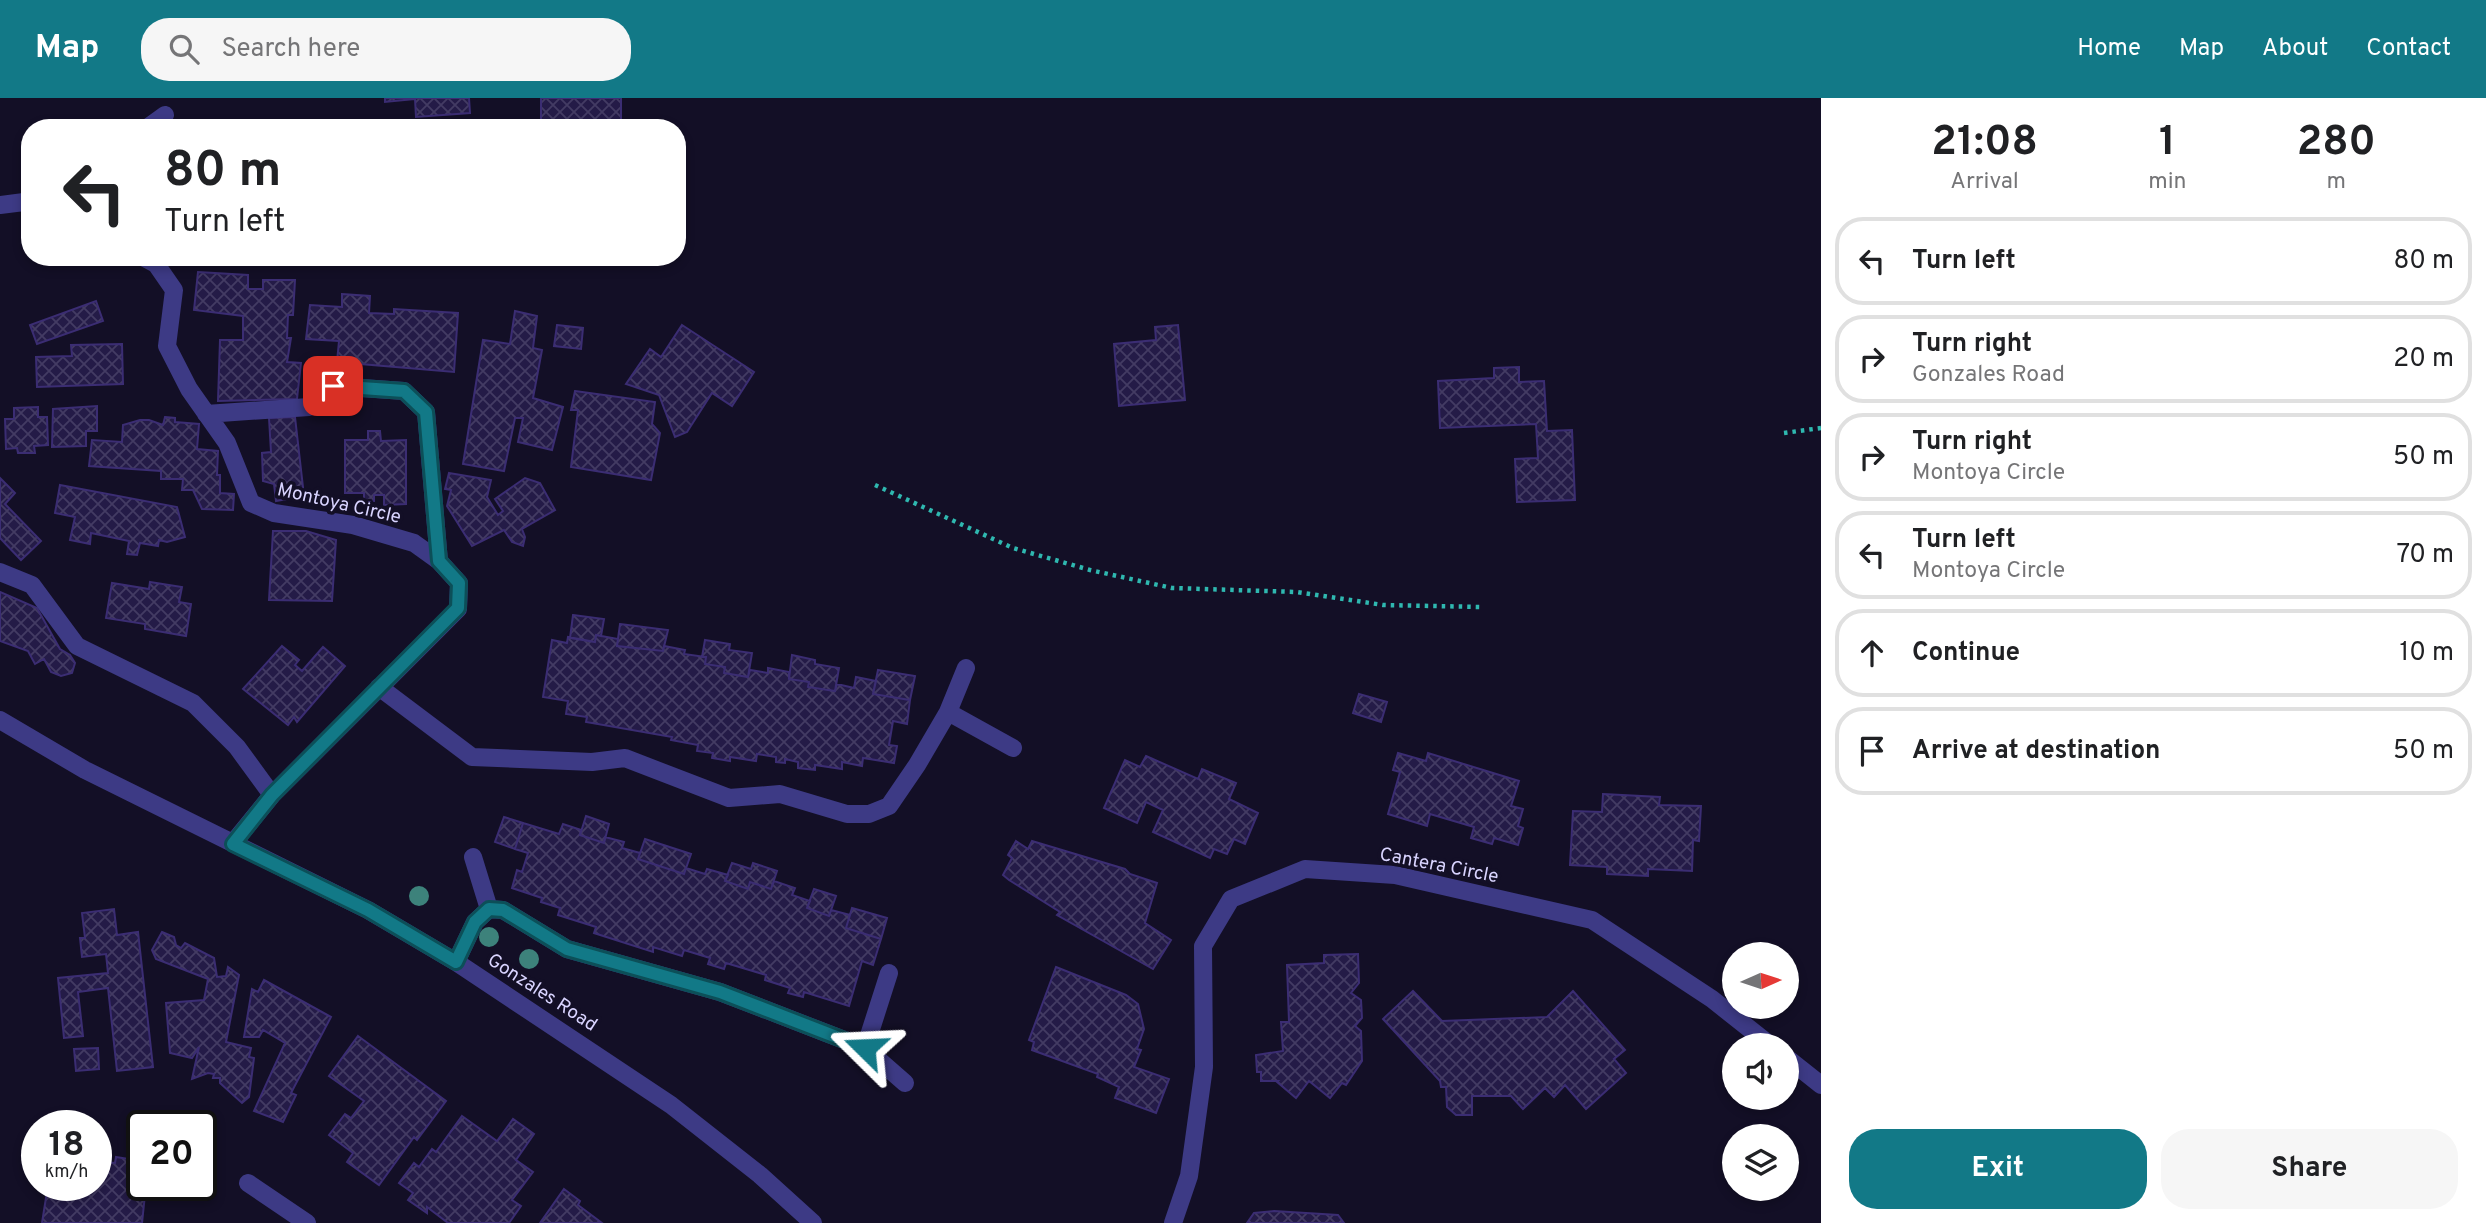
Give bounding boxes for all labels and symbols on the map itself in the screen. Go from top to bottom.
pin [303,356,363,416]
street label: Montoya Circle [275,478,403,530]
street label: Cantera Circle [1378,843,1500,889]
north arrow [1722,942,1799,1018]
street label: Gonzales Road [483,949,601,1037]
position arrow [828,1011,902,1085]
speed limit sign: 20 [126,1110,217,1201]

